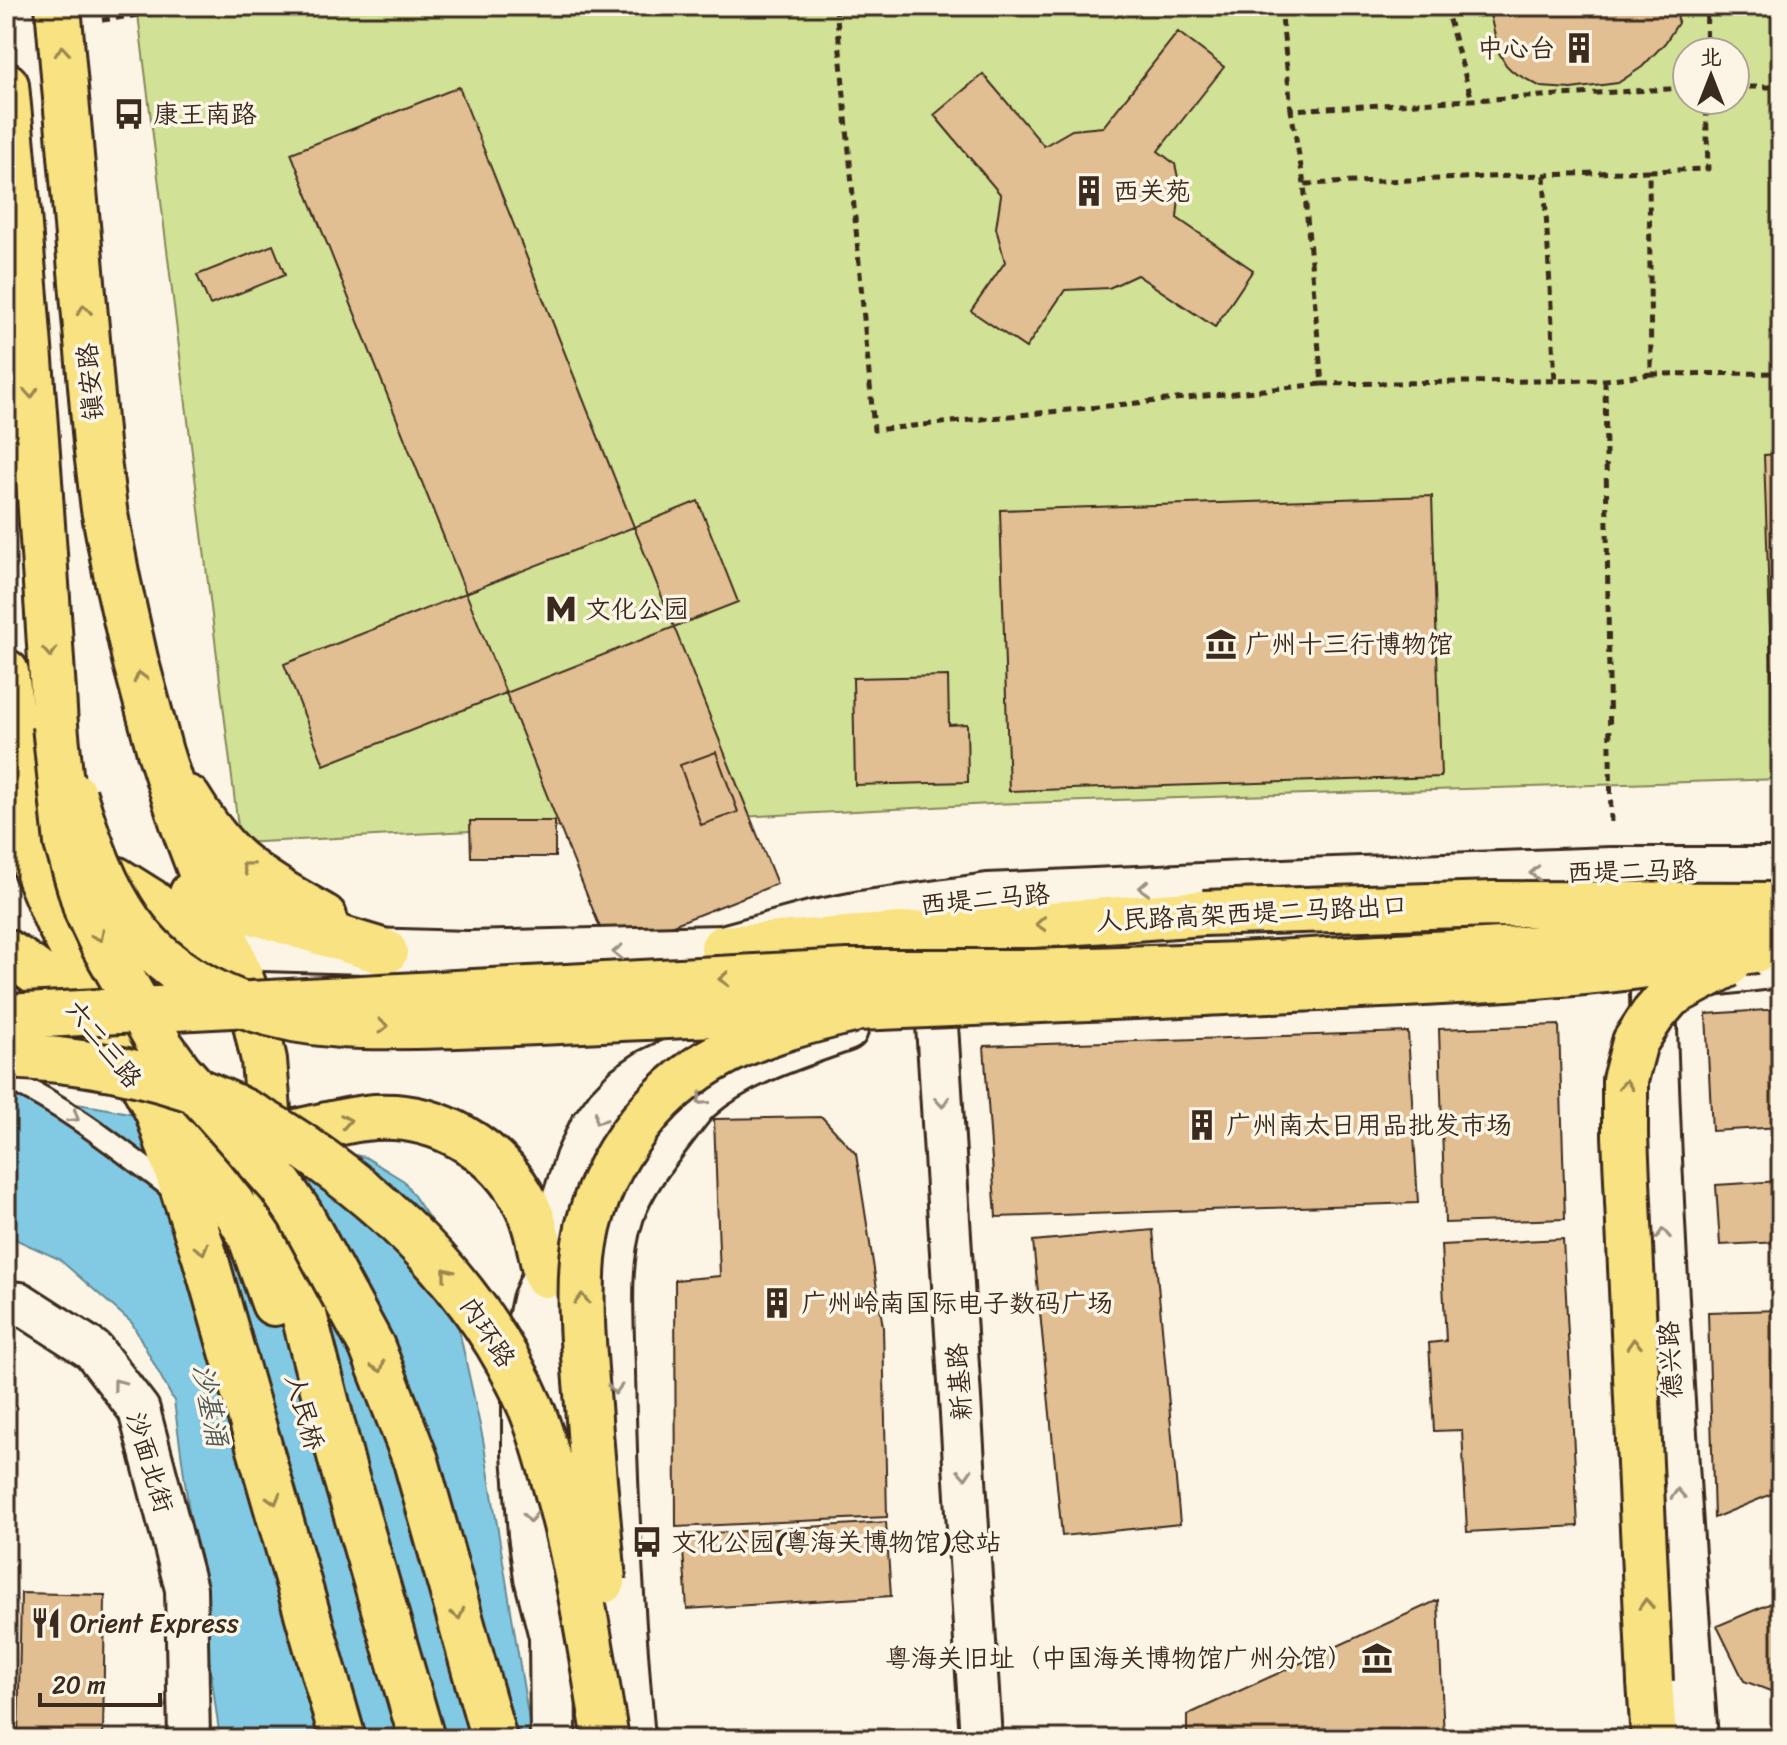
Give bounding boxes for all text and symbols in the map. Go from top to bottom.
place label: 中心台 [1477,25,1555,71]
building icon: 中心台 [1562,31,1596,65]
north arrow [1671,36,1751,116]
text: 北 [1700,37,1722,76]
one-way arrow [54,44,71,57]
place label: 康王南路 [153,91,257,137]
bus stop icon: 康王南路 [112,97,146,131]
place label: 西关苑 [1113,168,1191,214]
building icon: 西关苑 [1072,174,1106,208]
one-way arrow [76,303,93,316]
street label: 镇安路 [64,341,116,423]
one-way arrow [22,387,39,400]
place label: 文化公园 [585,586,689,632]
metro station icon: 文化公园 [544,592,578,626]
place label: 广州十三行博物馆 [1245,621,1453,667]
museum icon: 广州十三行博物馆 [1204,627,1238,661]
one-way arrow [41,646,58,659]
one-way arrow [133,670,150,684]
street label: 西堤二马路 [1567,847,1697,895]
one-way arrow [242,863,256,877]
one-way arrow [1528,864,1541,881]
street label: 西堤二马路 [918,870,1052,928]
one-way arrow [1137,880,1150,897]
street label: 人民路高架西堤二马路出口 [1095,882,1409,944]
one-way arrow [1034,915,1047,932]
one-way arrow [90,928,105,943]
one-way arrow [611,943,624,961]
one-way arrow [717,970,730,987]
street label: 六二三路 [53,989,155,1099]
one-way arrow [377,1017,390,1035]
one-way arrow [1617,1078,1634,1091]
one-way arrow [697,1091,712,1105]
one-way arrow [933,1096,950,1109]
place label: 广州南太日用品批发市场 [1226,1102,1512,1148]
one-way arrow [65,1107,79,1122]
building icon: 广州南太日用品批发市场 [1185,1108,1219,1142]
one-way arrow [594,1111,609,1125]
one-way arrow [339,1113,353,1130]
one-way arrow [1655,1227,1672,1240]
one-way arrow [193,1242,209,1256]
one-way arrow [442,1268,457,1282]
place label: 广州岭南国际电子数码广场 [801,1280,1113,1326]
building icon: 广州岭南国际电子数码广场 [760,1286,794,1320]
street label: 内环路 [447,1287,529,1377]
one-way arrow [573,1292,591,1305]
street label: 德兴路 [1645,1320,1695,1400]
one-way arrow [1626,1337,1643,1350]
street label: 新基路 [933,1341,985,1423]
water label: 沙基涌 [178,1359,243,1452]
one-way arrow [369,1359,386,1373]
street label: 人民桥 [272,1368,338,1456]
one-way arrow [114,1378,128,1392]
one-way arrow [606,1383,623,1396]
street label: 沙面北街 [113,1406,187,1518]
one-way arrow [956,1468,973,1481]
one-way arrow [1670,1487,1687,1500]
one-way arrow [264,1492,281,1506]
one-way arrow [521,1511,538,1524]
place label: 文化公园(粤海关博物馆)总站 [671,1519,1001,1565]
bus stop icon: 文化公园(粤海关博物馆)总站 [630,1525,664,1559]
one-way arrow [1638,1597,1655,1610]
place label: Orient Express [70,1600,239,1646]
restaurant icon: Orient Express [29,1606,63,1640]
one-way arrow [449,1607,466,1621]
place label: 粤海关旧址（中国海关博物馆广州分馆） [885,1635,1353,1681]
museum icon: 粤海关旧址（中国海关博物馆广州分馆） [1360,1641,1394,1675]
scale bar [40,1657,160,1707]
text: 20 m [52,1664,106,1706]

